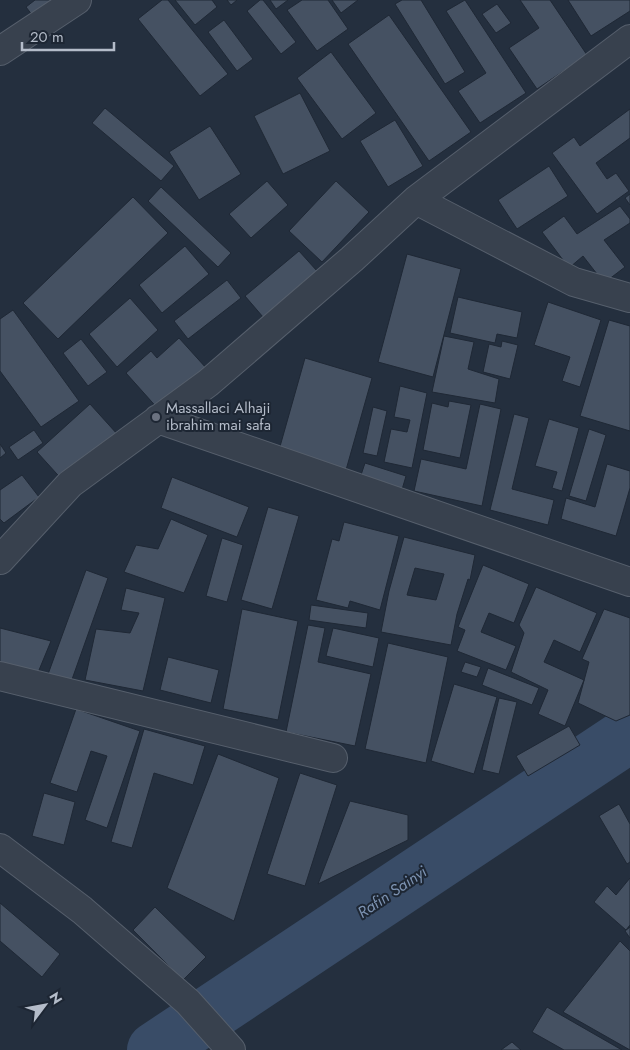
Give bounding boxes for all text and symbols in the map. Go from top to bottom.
scale bar [22,20,115,52]
text: 20 m [30,26,64,48]
place label: Massallaci Alhaji ibrahim mai safa [166,397,271,436]
marker: Massallaci Alhaji ibrahim mai safa [150,411,162,423]
water label: Rafin Sainyi [353,860,432,924]
north arrow [20,980,70,1030]
text: N [45,988,67,1008]

